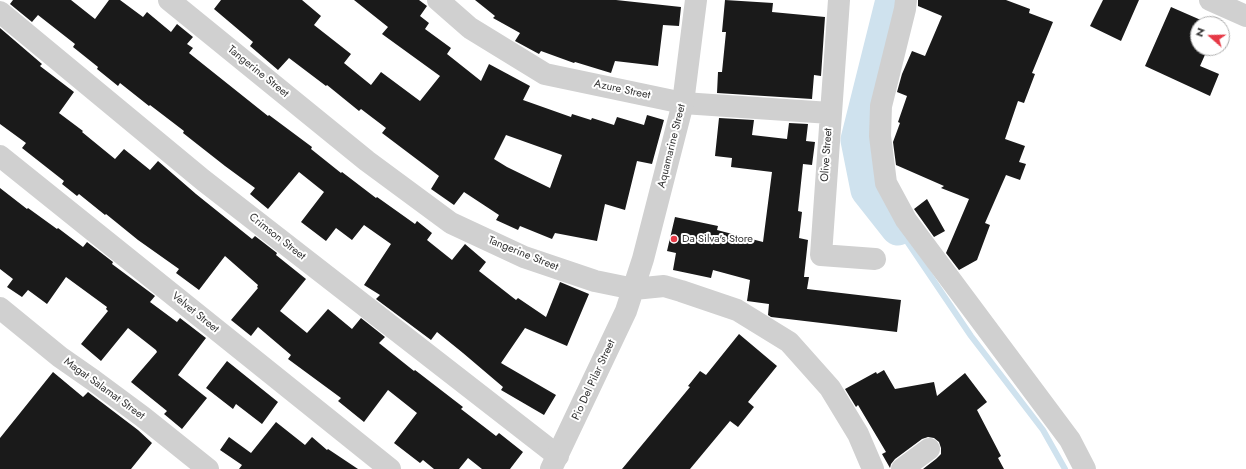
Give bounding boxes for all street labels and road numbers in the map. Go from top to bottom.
street label: Tangerine Street [225,43,291,101]
street label: Azure Street [593,78,651,102]
street label: Aquamarine Street [655,103,689,189]
street label: Olive Street [819,128,835,182]
street label: Crimson Street [246,211,308,263]
street label: Tangerine Street [486,234,560,274]
street label: Velvet Street [169,290,221,336]
street label: Pio Del Pilar Street [570,338,618,422]
street label: Magat Salamat Street [61,355,147,423]

